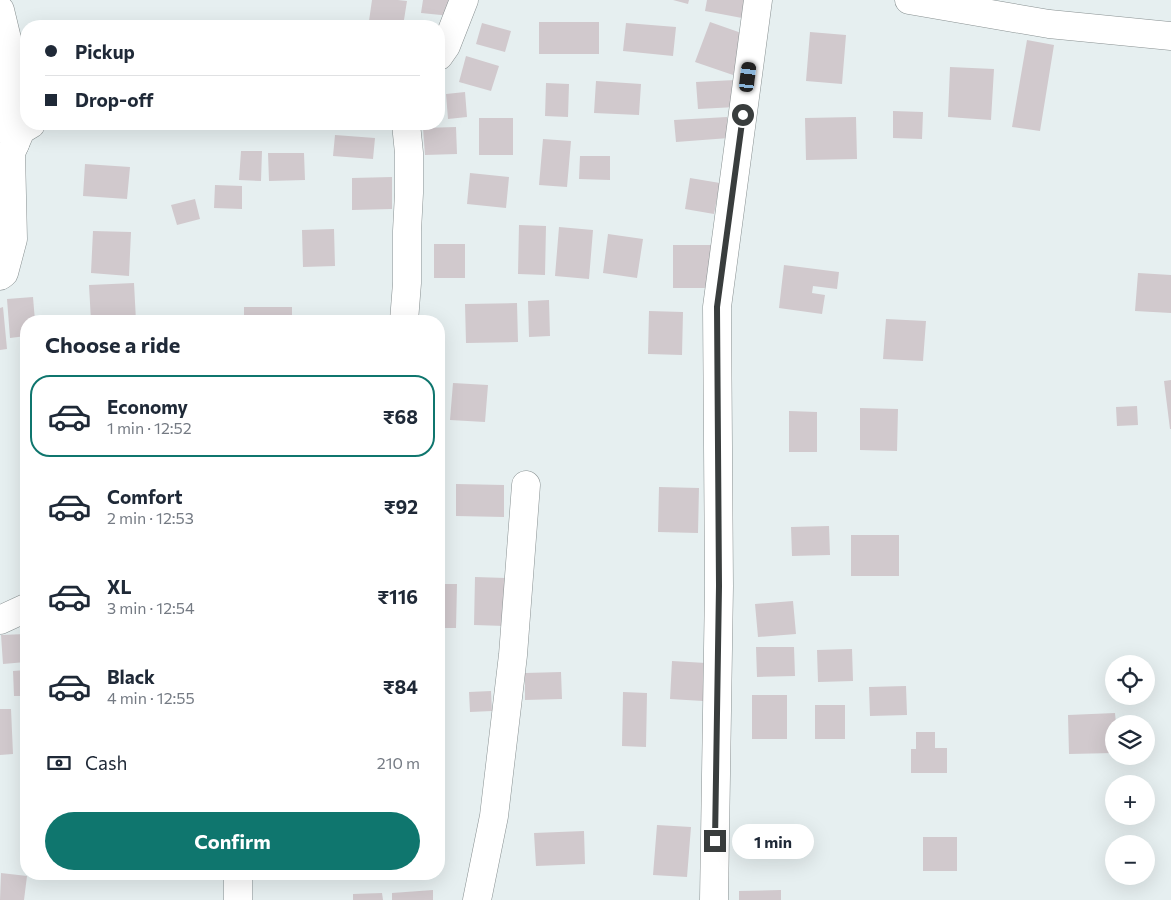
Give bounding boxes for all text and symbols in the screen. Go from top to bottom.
text: Pickup [75,40,135,63]
car [738,61,757,93]
text: Drop-off [75,88,154,111]
route start [732,104,754,126]
text: Choose a ride [45,331,180,358]
icon: car [47,394,92,439]
text: Economy [107,395,188,418]
text: ₹68 [383,405,418,428]
text: 1 min · 12:52 [107,418,192,437]
icon: car [47,484,92,529]
text: Comfort [107,485,183,508]
text: ₹92 [384,495,418,518]
text: 2 min · 12:53 [107,508,194,527]
icon: car [47,574,92,619]
text: XL [107,575,132,598]
text: ₹116 [377,585,418,608]
text: 3 min · 12:54 [107,598,195,617]
map controls [1105,655,1155,885]
button: locate [1105,655,1155,705]
icon: car [47,664,92,709]
text: Black [107,665,155,688]
text: ₹84 [383,675,418,698]
text: 4 min · 12:55 [107,688,195,707]
button: layers [1105,715,1155,765]
icon: cash [45,749,73,777]
text: Cash [85,751,127,774]
text: 210 m [377,753,420,772]
button: + [1105,775,1155,825]
button: Confirm [45,812,420,870]
callout: 1 min [732,824,815,858]
route end [704,830,726,852]
text: 1 min [754,832,792,851]
button: − [1105,835,1155,885]

